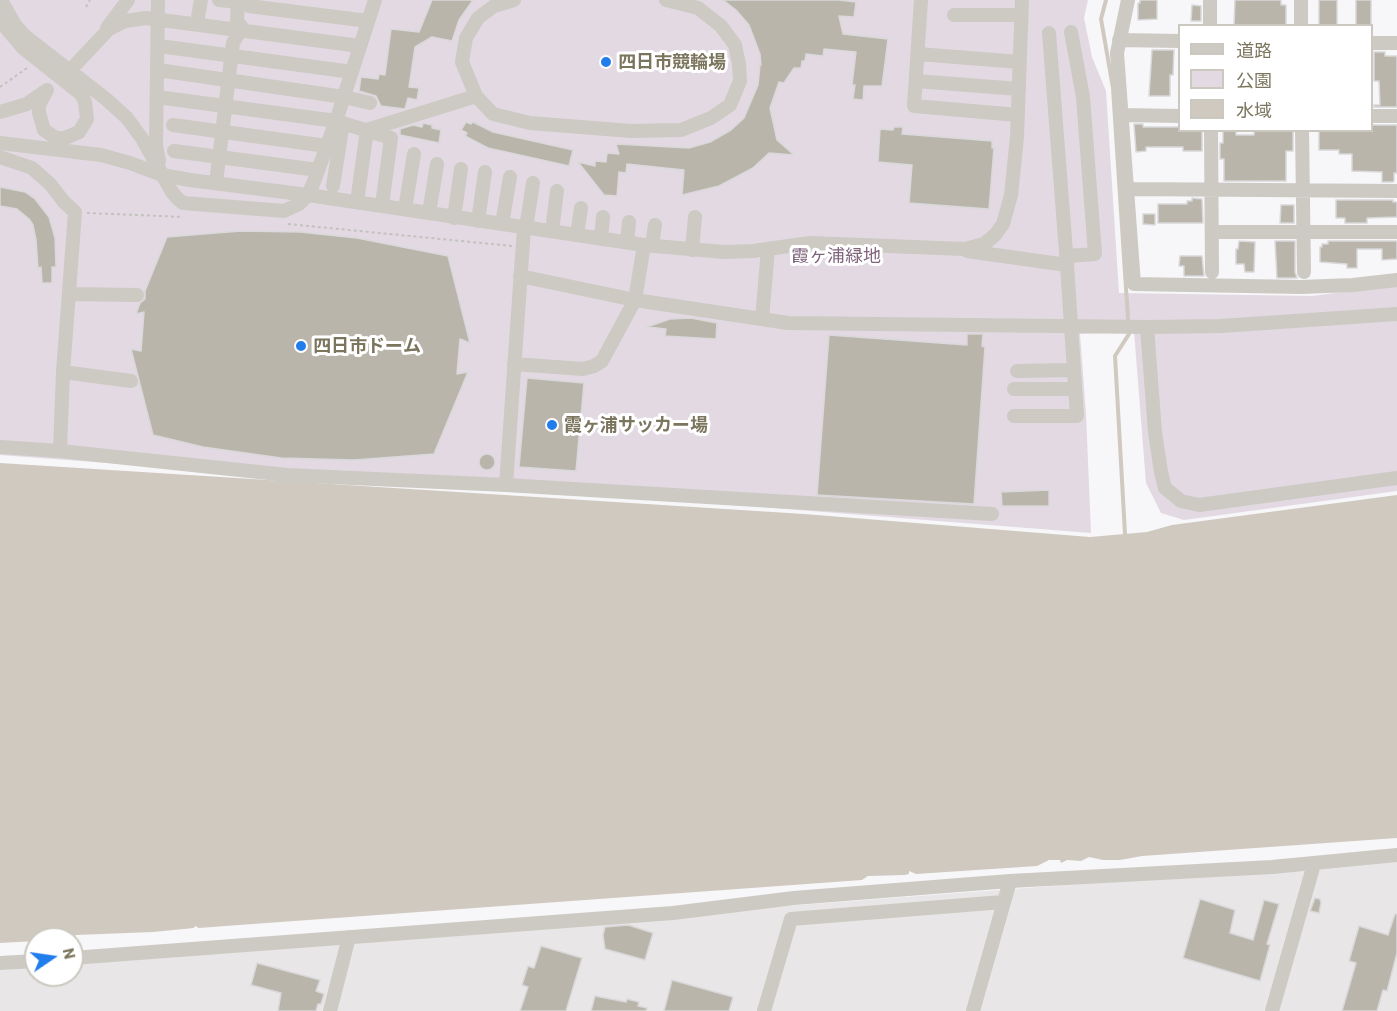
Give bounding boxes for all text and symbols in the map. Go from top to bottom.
legend [1178,24,1373,132]
text: 道路 [1236,39,1272,61]
place label: 四日市競輪場 [618,51,726,73]
marker: 四日市競輪場 [599,55,613,69]
text: 公園 [1236,69,1272,91]
text: 水域 [1236,99,1272,121]
park label: 霞ヶ浦緑地 [791,245,881,267]
place label: 四日市ドーム [313,335,421,357]
marker: 四日市ドーム [294,339,308,353]
place label: 霞ヶ浦サッカー場 [564,414,708,436]
marker: 霞ヶ浦サッカー場 [545,418,559,432]
north arrow [24,927,84,987]
text: N [60,946,81,961]

